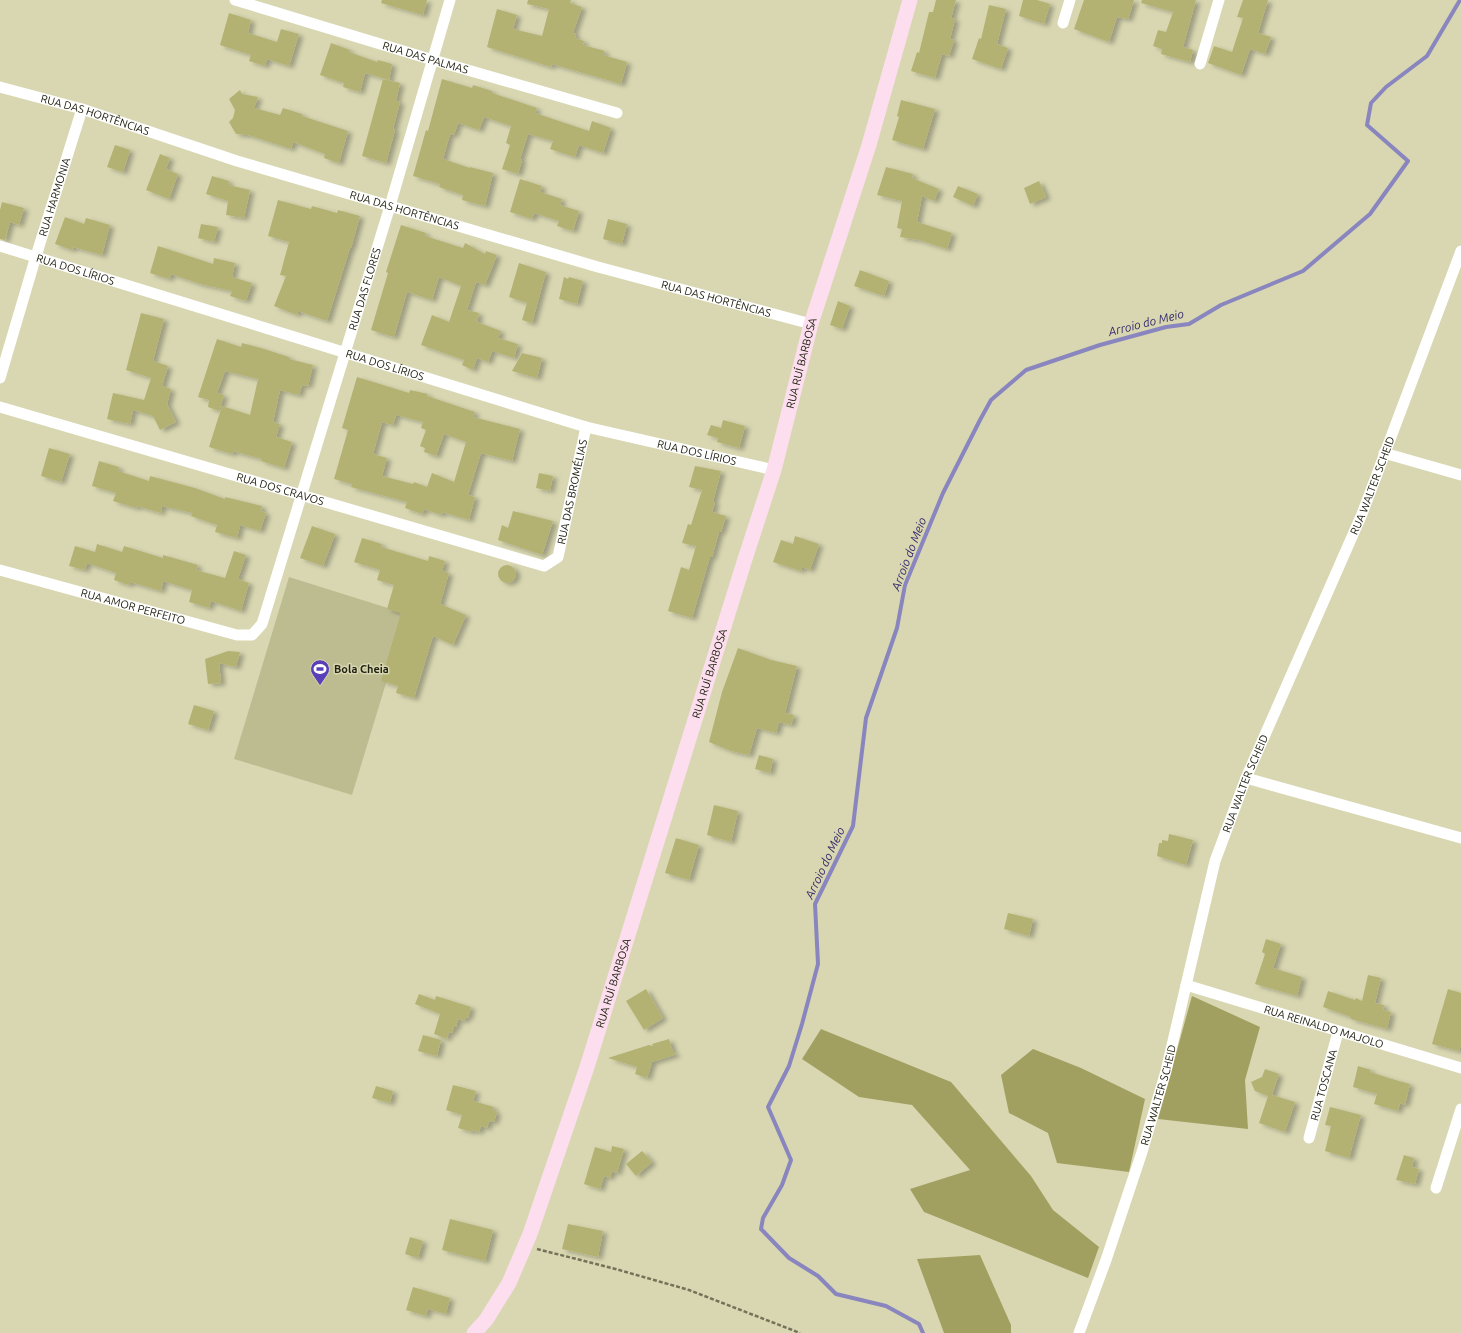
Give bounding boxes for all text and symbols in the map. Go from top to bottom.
street label: RUA DAS PALMAS [381,39,470,76]
street label: RUA DAS HORTÊNCIAS [39,92,151,137]
street label: RUA HARMONIA [37,155,73,238]
street label: RUA DAS HORTÊNCIAS [349,188,461,232]
street label: RUA DAS FLORES [346,246,383,332]
street label: RUA DOS LÍRIOS [35,252,116,287]
street label: RUA DAS HORTÊNCIAS [660,278,773,319]
water label: Arroio do Meio [1106,307,1185,338]
street label: RUA RUÍ BARBOSA [784,315,819,410]
street label: RUA DOS LÍRIOS [345,347,426,383]
street label: RUA WALTER SCHEID [1348,435,1397,537]
street label: RUA DOS LÍRIOS [656,437,738,467]
street label: RUA DAS BROMÉLIAS [555,438,589,545]
street label: RUA DOS CRAVOS [235,470,326,507]
water label: Arroio do Meio [888,515,929,593]
street label: RUA AMOR PERFEITO [80,586,187,627]
street label: RUA RUÍ BARBOSA [690,626,729,720]
sports icon: Bola Cheia [309,658,331,686]
place label: Bola Cheia [334,663,389,675]
street label: RUA WALTER SCHEID [1220,733,1270,834]
water label: Arroio do Meio [802,825,847,901]
street label: RUA RUÍ BARBOSA [594,936,633,1029]
street label: RUA REINALDO MAJOLO [1263,1003,1385,1050]
street label: RUA WALTER SCHEID [1138,1043,1178,1147]
street label: RUA TOSCANA [1308,1047,1339,1122]

